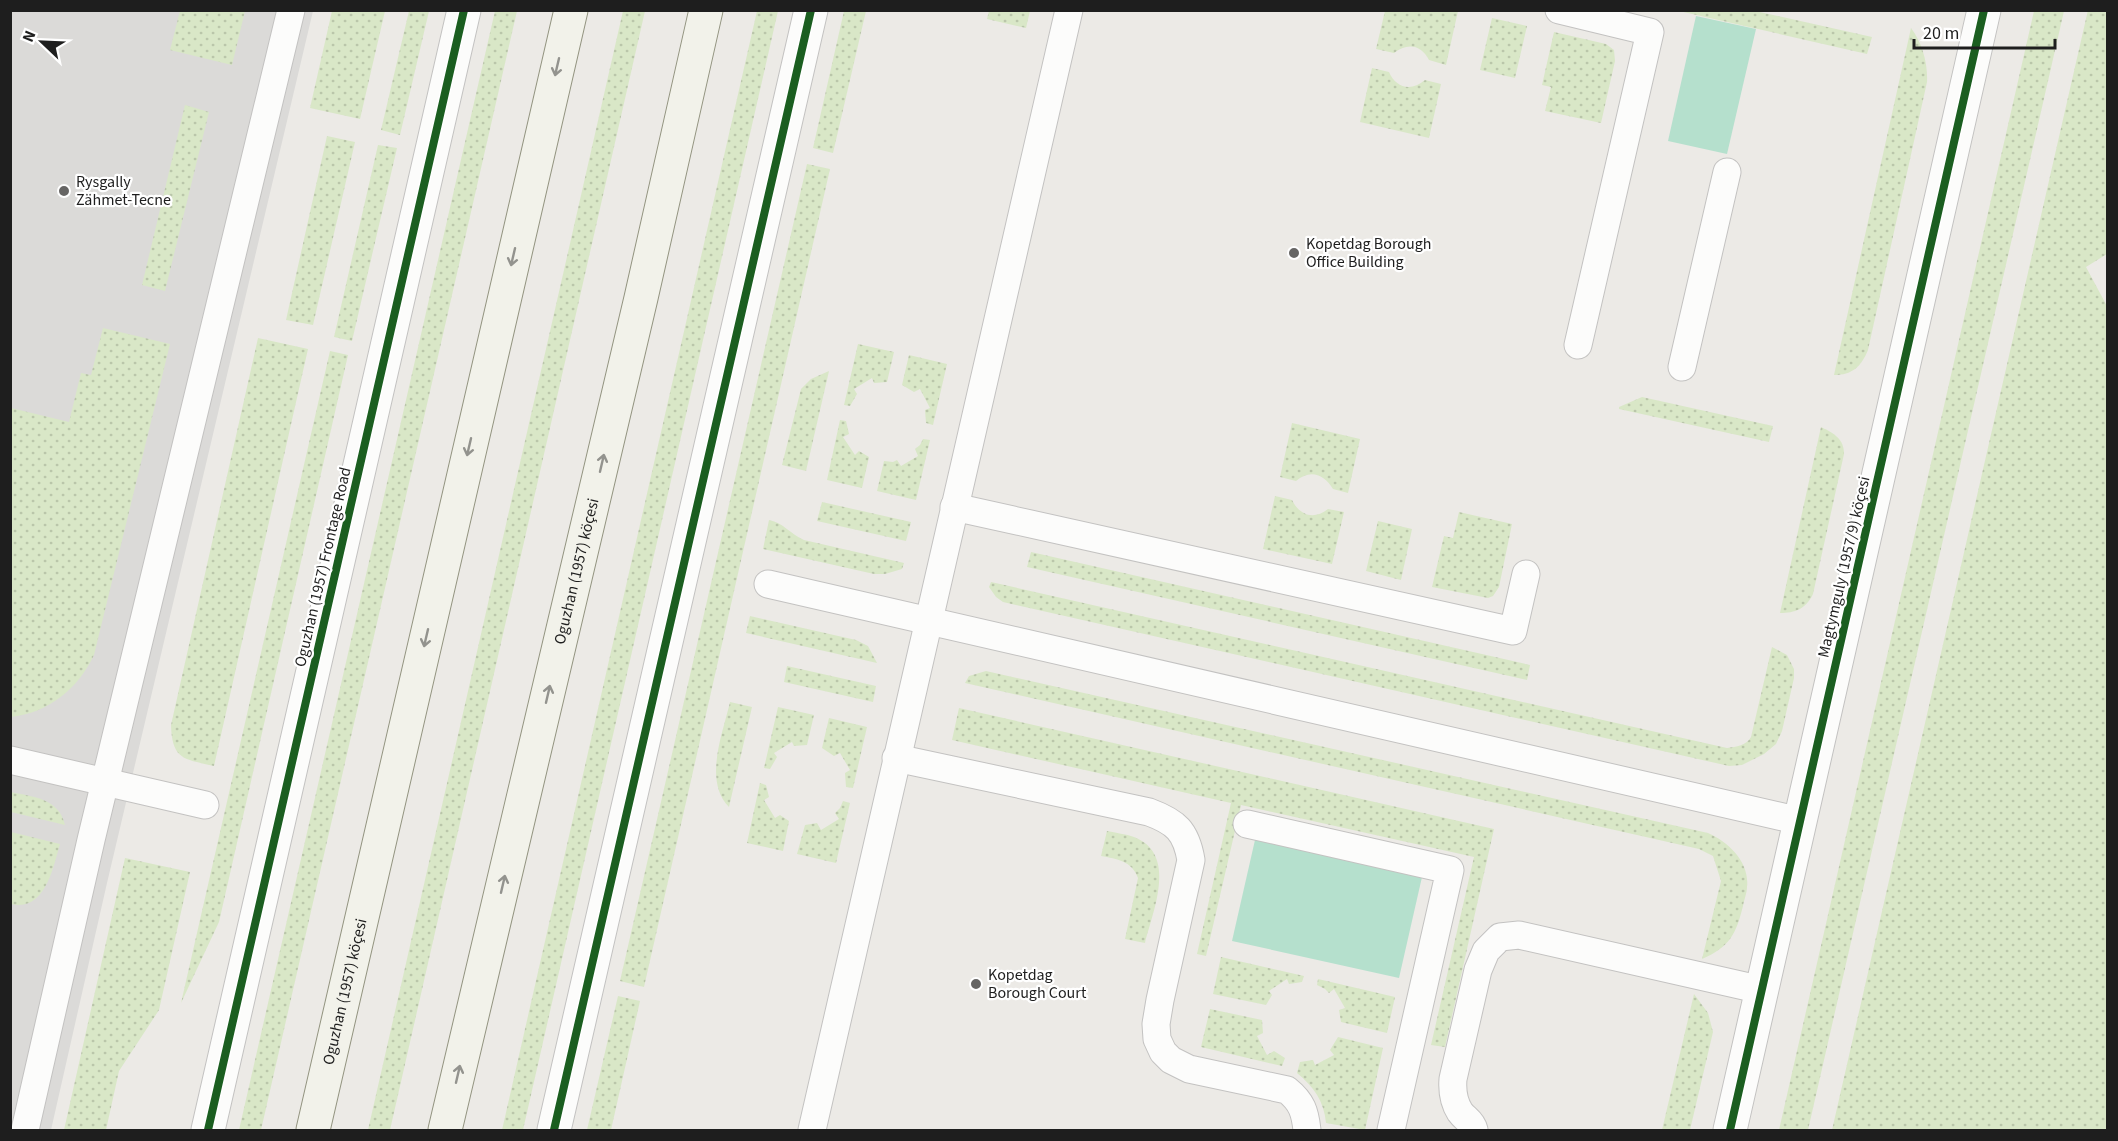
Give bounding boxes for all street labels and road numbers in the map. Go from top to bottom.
street label: Oguzhan (1957) Frontage Road [289,465,357,669]
street label: Magtymguly (1957/9) köçesi [1812,474,1876,660]
street label: Oguzhan (1957) köçesi [549,496,604,647]
street label: Oguzhan (1957) köçesi [317,916,372,1067]

